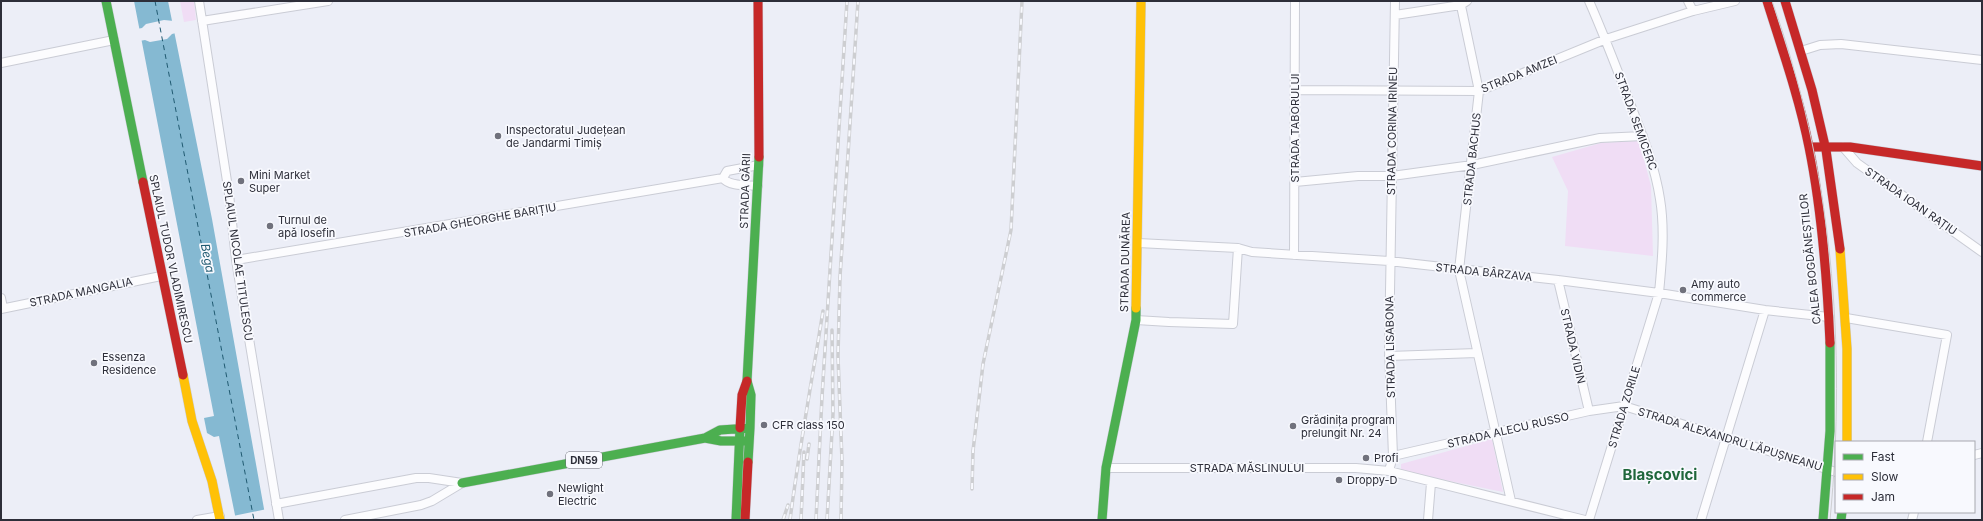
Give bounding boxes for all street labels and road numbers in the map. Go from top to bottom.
street label: STRADA AMZEI [1479,52,1559,96]
street label: STRADA CORINA IRINEU [1384,67,1400,195]
street label: STRADA SEMICERC [1612,70,1660,172]
street label: STRADA TABORULUI [1288,73,1302,183]
street label: STRADA BACHUS [1460,112,1484,206]
street label: STRADA GĂRII [737,153,753,229]
street label: STRADA IOAN RAȚIU [1862,164,1960,238]
street label: SPLAIUL TUDOR VLADIMIRESCU [146,173,196,345]
street label: SPLAIUL NICOLAE TITULESCU [220,180,256,342]
street label: CALEA BOGDĂNEȘTILOR [1796,193,1824,325]
street label: STRADA GHEORGHE BARIȚIU [403,200,557,240]
street label: STRADA DUNĂREA [1117,211,1133,312]
street label: STRADA BÂRZAVA [1435,260,1533,284]
street label: STRADA MANGALIA [28,274,134,310]
street label: STRADA LISABONA [1382,295,1398,398]
street label: STRADA VIDIN [1558,307,1588,385]
street label: STRADA ZORILE [1605,364,1643,450]
street label: STRADA ALEXANDRU LĂPUȘNEANU [1636,404,1824,474]
street label: STRADA ALECU RUSSO [1446,409,1570,451]
road number: DN59 [566,452,602,468]
street label: STRADA MĂSLINULUI [1190,461,1304,475]

